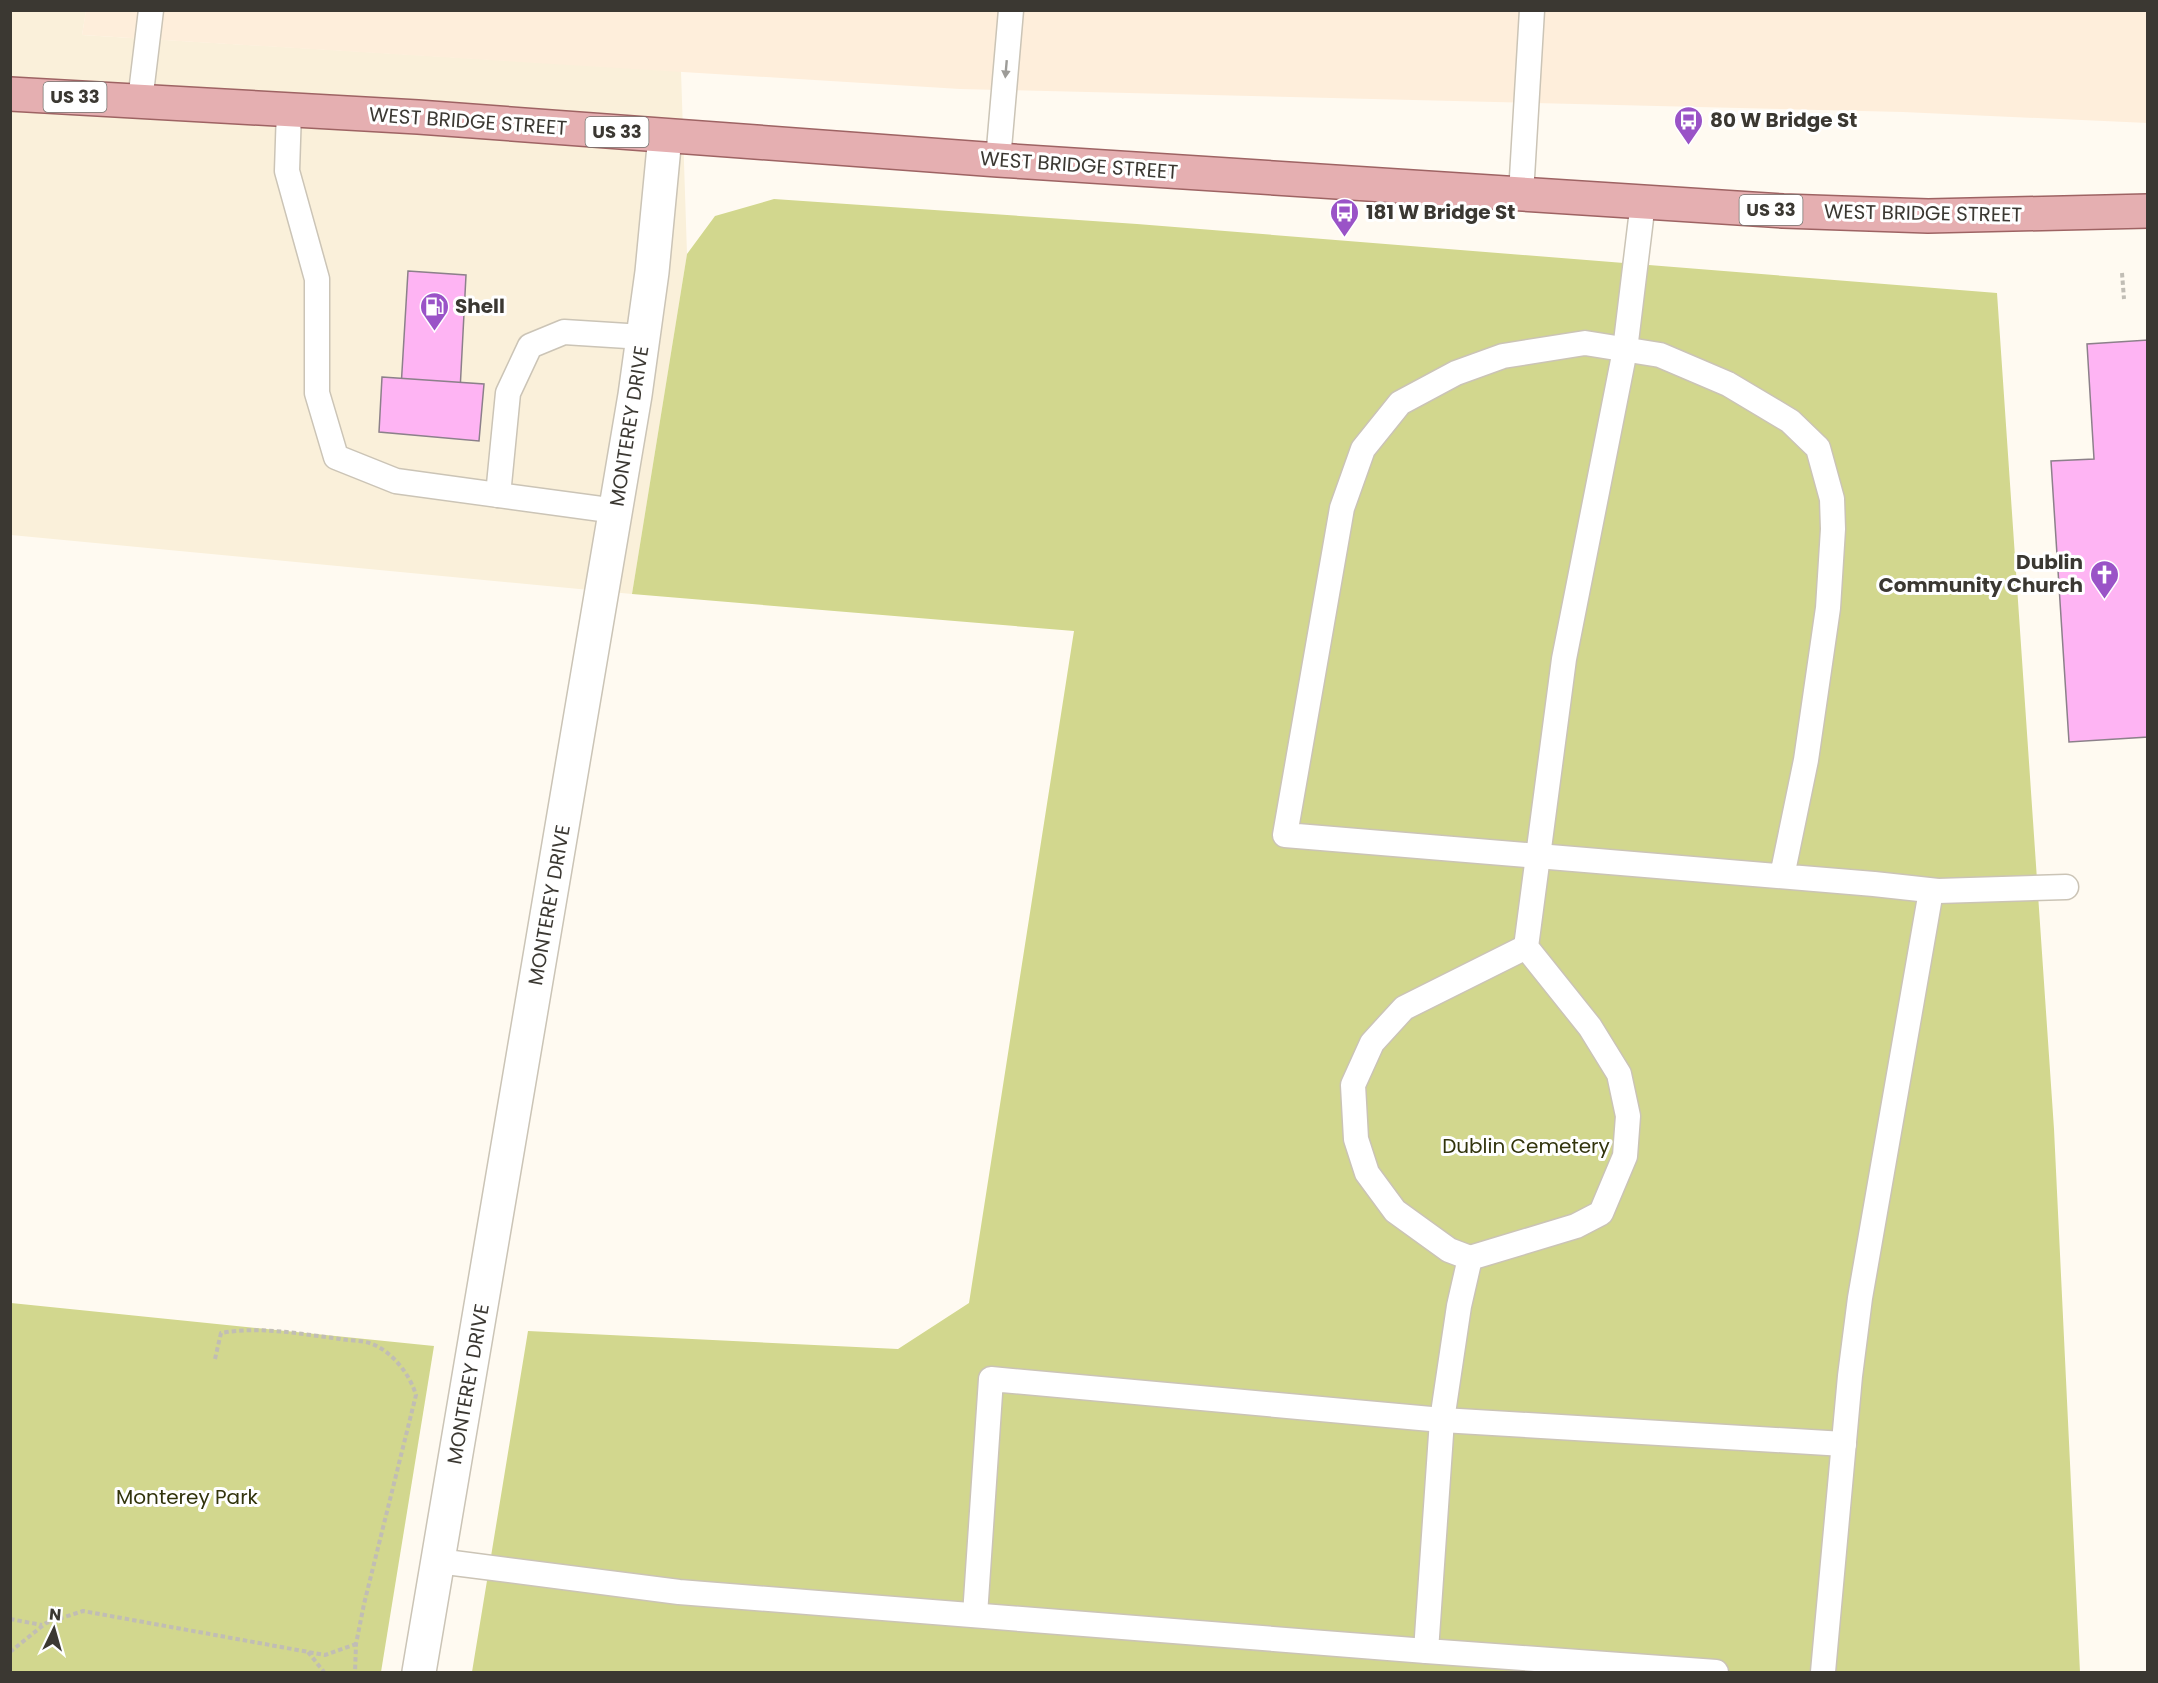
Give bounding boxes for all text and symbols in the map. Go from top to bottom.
one-way arrow [1001,59,1011,78]
road number: US 33 [44,82,106,112]
street label: WEST BRIDGE STREET [368,100,568,142]
bus stop icon: 80 W Bridge St [1673,104,1705,146]
place label: 80 W Bridge St [1710,106,1857,134]
road number: US 33 [586,117,648,147]
street label: WEST BRIDGE STREET [979,144,1179,186]
road number: US 33 [1740,195,1802,225]
bus stop icon: 181 W Bridge St [1329,196,1361,238]
street label: WEST BRIDGE STREET [1824,197,2023,229]
place label: 181 W Bridge St [1366,198,1515,226]
fuel station icon: Shell [418,290,450,332]
place label: Shell [455,292,505,320]
street label: MONTEREY DRIVE [602,344,656,508]
place label: Dublin Community Church [1878,548,2083,599]
church icon: Dublin Community Church [2088,558,2120,600]
street label: MONTEREY DRIVE [521,823,577,987]
park label: Dublin Cemetery [1442,1132,1610,1160]
street label: MONTEREY DRIVE [440,1302,496,1466]
park label: Monterey Park [116,1483,259,1511]
north arrow [24,1599,84,1659]
text: N [48,1603,62,1627]

